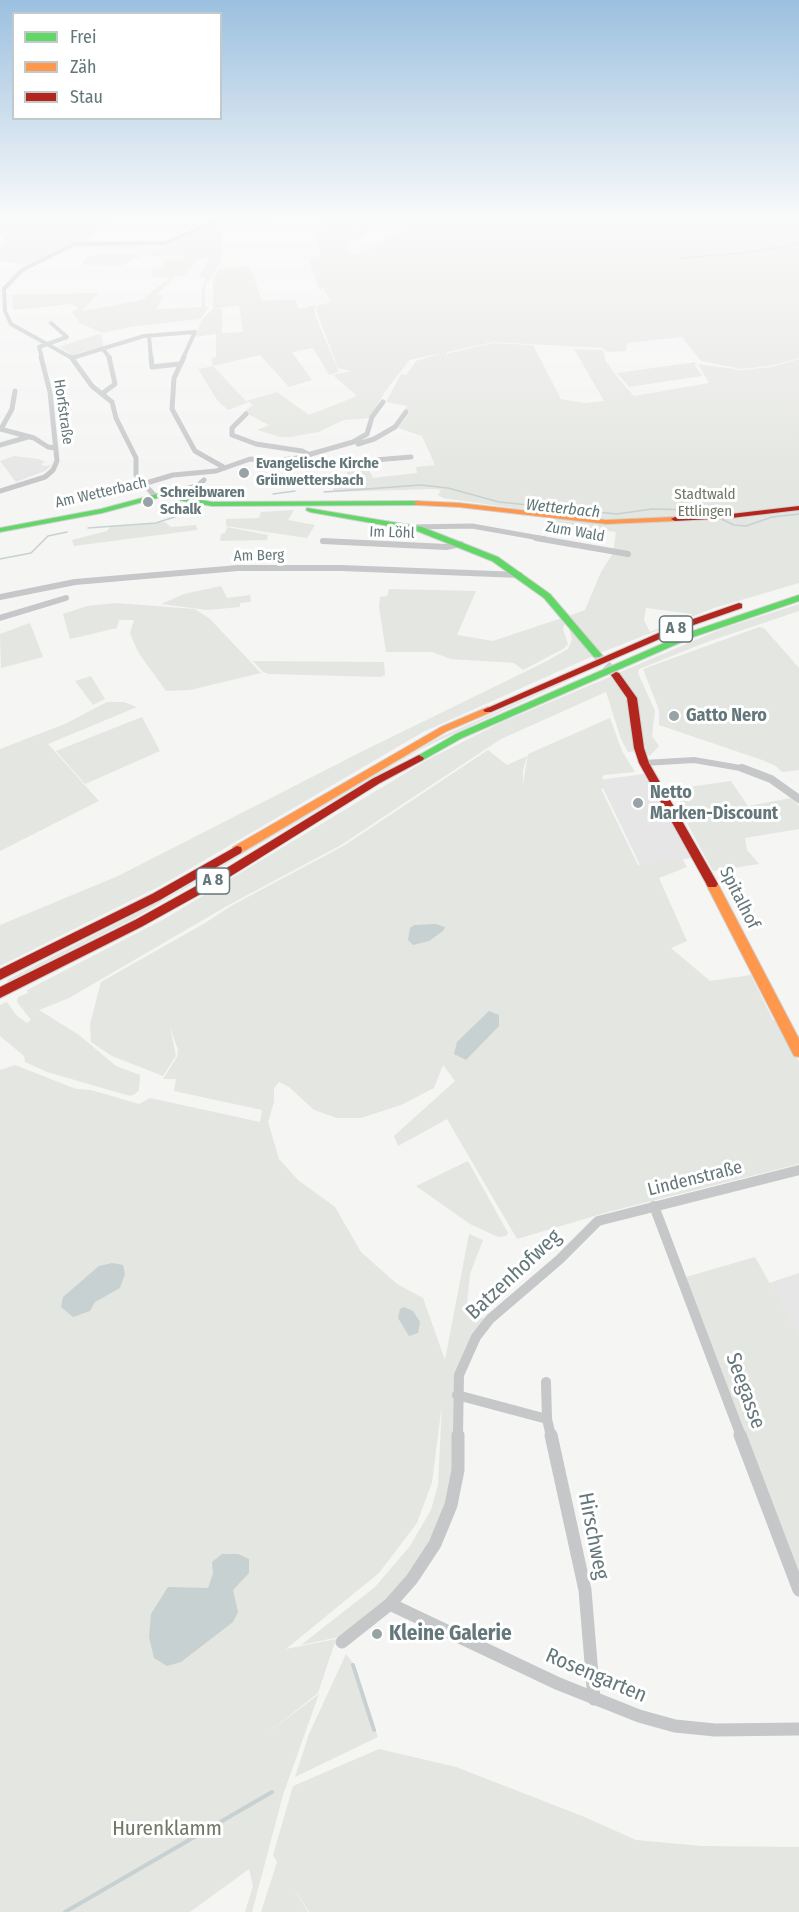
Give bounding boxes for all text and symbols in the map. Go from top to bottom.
legend [12,12,222,120]
text: Frei [70,26,96,48]
text: Zäh [70,56,97,78]
text: Stau [70,86,103,108]
street label: Horfstraße [50,378,76,446]
place label: Evangelische Kirche Grünwettersbach [256,455,379,490]
marker: Evangelische Kirche Grünwettersbach [237,466,251,480]
street label: Am Wetterbach [54,474,148,512]
place label: Schreibwaren Schalk [160,484,245,519]
park label: Stadtwald Ettlingen [674,486,736,521]
marker: Schreibwaren Schalk [141,495,155,509]
water label: Wetterbach [525,496,601,522]
street label: Zum Wald [544,518,606,546]
street label: Im Löhl [369,523,415,543]
street label: Am Berg [234,547,284,565]
road number: A 8 [660,616,692,642]
place label: Gatto Nero [686,705,767,727]
marker: Gatto Nero [667,709,681,723]
place label: Netto Marken-Discount [650,782,778,824]
marker: Netto Marken-Discount [631,796,645,810]
street label: Spitalhof [714,863,764,933]
road number: A 8 [196,868,230,894]
street label: Lindenstraße [645,1157,745,1201]
street label: Batzenhofweg [461,1225,567,1325]
street label: Seegasse [720,1350,770,1432]
street label: Hirschweg [572,1490,614,1582]
place label: Kleine Galerie [389,1621,512,1647]
marker: Kleine Galerie [370,1627,384,1641]
street label: Rosengarten [542,1643,650,1709]
park label: Hurenklamm [112,1816,222,1842]

